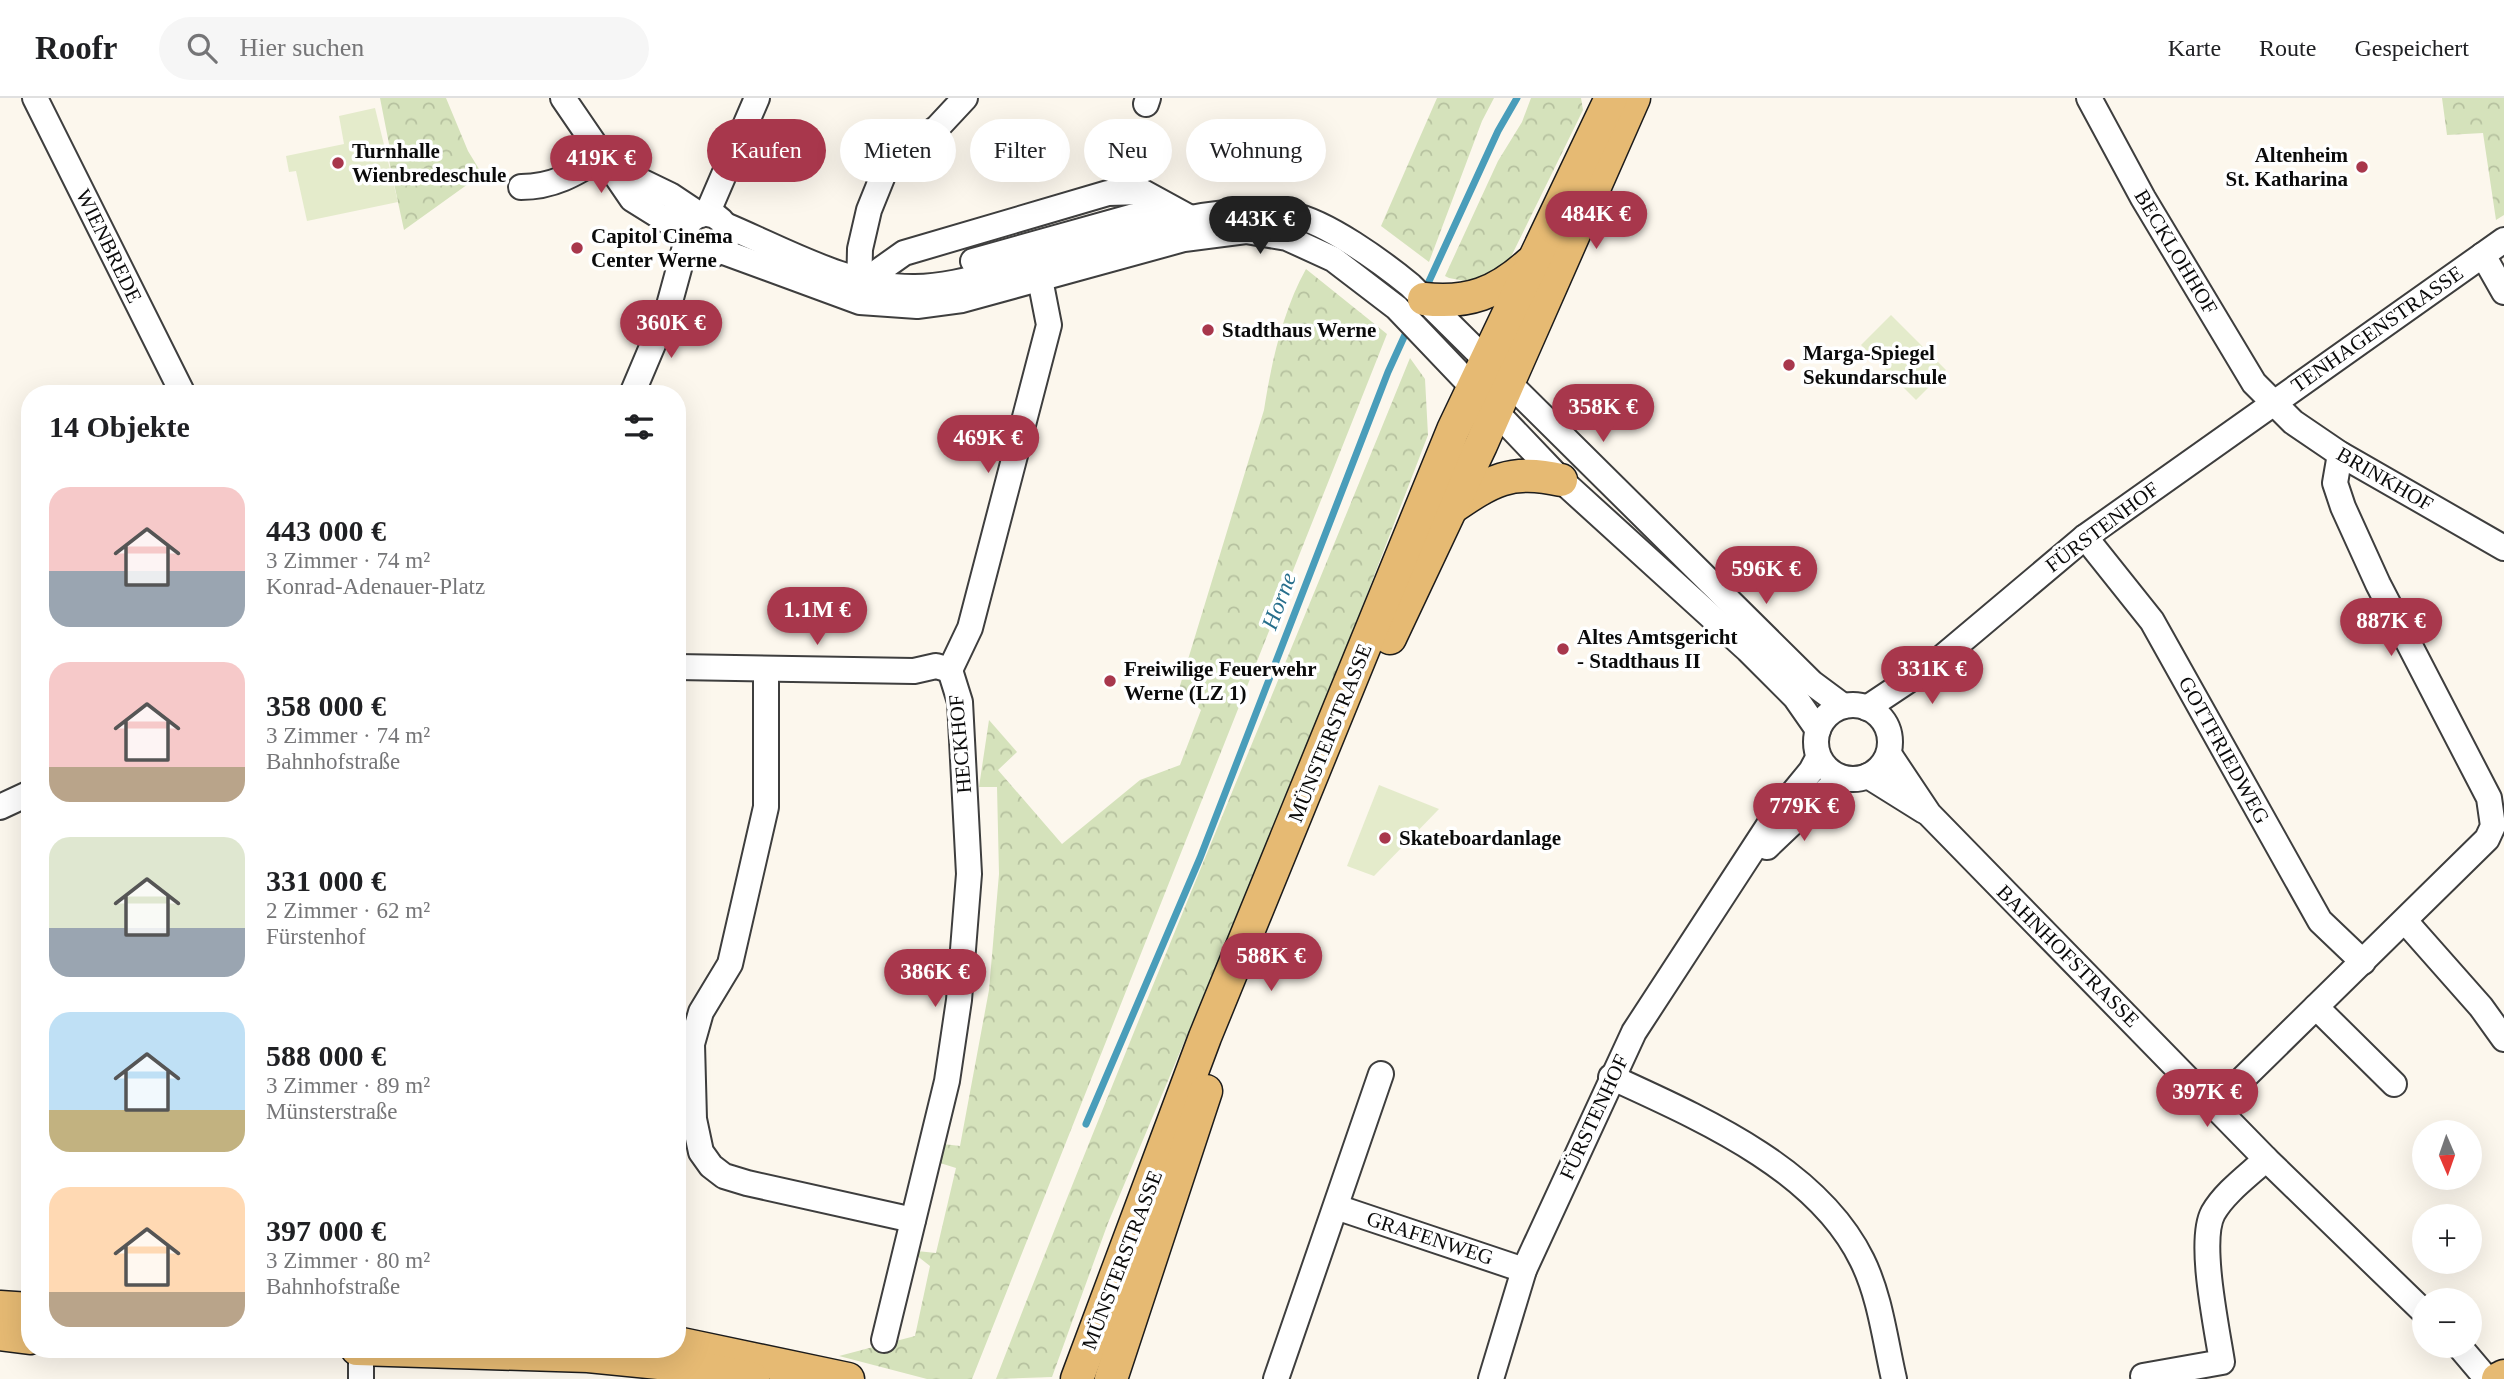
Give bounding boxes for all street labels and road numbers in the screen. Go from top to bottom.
street label: WIENBREDE [71,185,147,307]
street label: BECKLOHHOF [2129,185,2223,319]
street label: TENHAGENSTRASSE [2286,261,2468,397]
street label: BRINKHOF [2333,442,2437,516]
street label: FÜRSTENHOF [2041,477,2163,577]
street label: MÜNSTERSTRASSE [1283,640,1377,826]
street label: GOTTFRIEDWEG [2174,672,2274,828]
street label: HECKHOF [944,694,976,794]
street label: BAHNHOFSTRASSE [1992,880,2144,1032]
street label: FÜRSTENHOF [1555,1051,1633,1183]
street label: MÜNSTERSTRASSE [1077,1167,1167,1353]
street label: GRAFENWEG [1364,1206,1496,1270]

